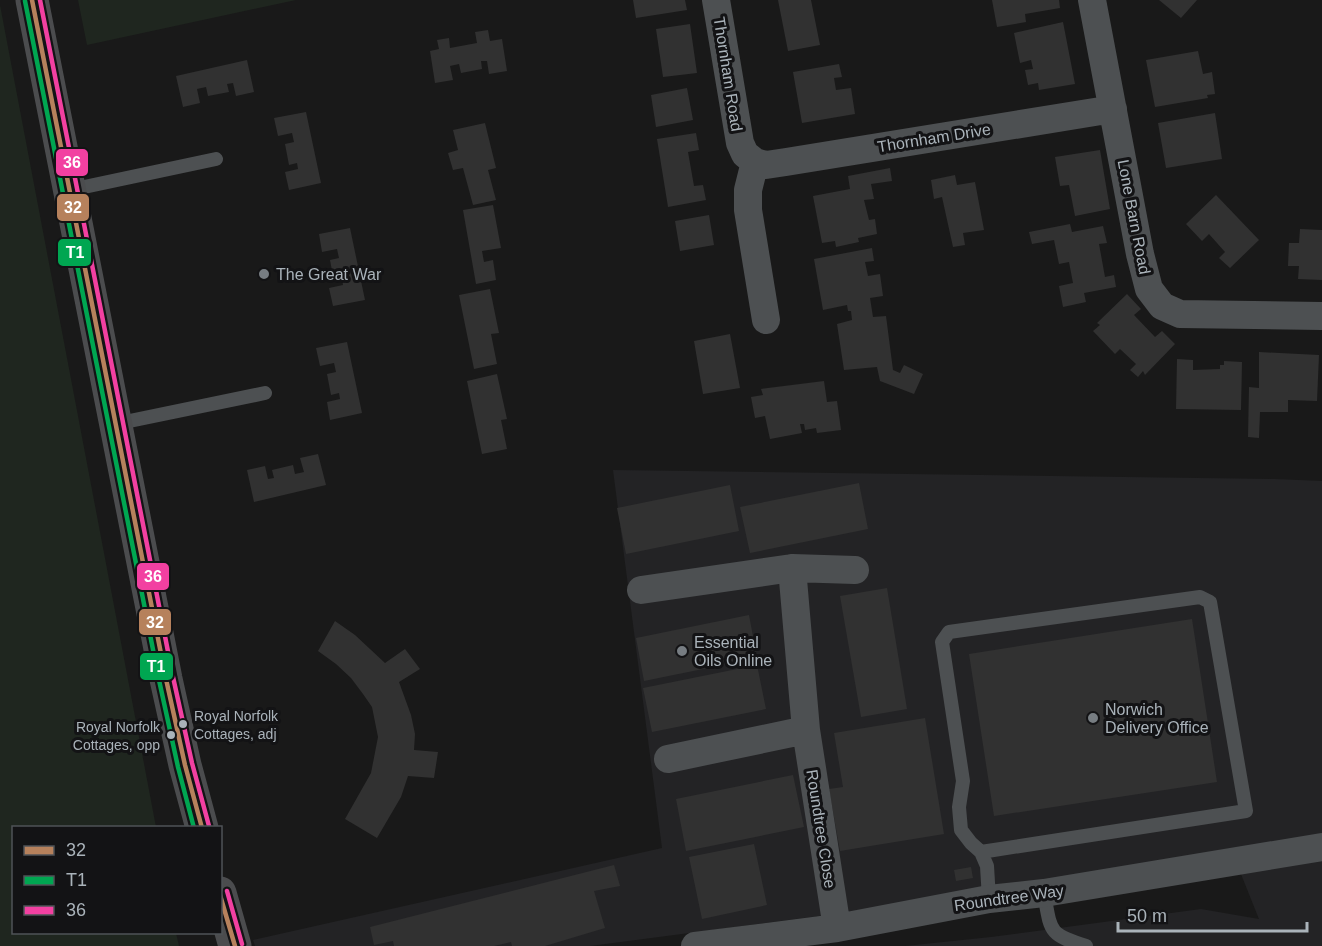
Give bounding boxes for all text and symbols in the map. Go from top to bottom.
street label: Thornham Road [711,16,745,132]
street label: Thornham Drive [876,121,992,155]
line badge: 36 [55,148,89,177]
text: 36 [63,154,81,171]
street label: Lone Barn Road [1115,158,1153,276]
line badge: 32 [56,193,90,222]
text: 32 [64,199,82,216]
line badge: T1 [57,238,92,267]
text: T1 [66,244,84,261]
place label: The Great War [276,266,382,283]
marker: The Great War [257,267,271,281]
line badge: 36 [136,562,170,591]
text: 36 [144,568,162,585]
line badge: 32 [138,608,172,636]
text: 32 [146,614,164,631]
place label: Essential Oils Online [694,634,772,669]
marker: Essential Oils Online [675,644,689,658]
line badge: T1 [139,652,174,681]
text: T1 [147,658,165,675]
place label: Norwich Delivery Office [1105,701,1209,736]
place label: Royal Norfolk Cottages, adj [194,708,279,742]
marker: Norwich Delivery Office [1086,711,1100,725]
marker: Royal Norfolk Cottages, adj [177,718,189,730]
place label: Royal Norfolk Cottages, opp [73,719,161,753]
marker: Royal Norfolk Cottages, opp [165,729,177,741]
street label: Roundtree Close [803,768,839,890]
legend [12,826,222,934]
text: 32 [66,840,86,860]
text: T1 [66,870,87,890]
street label: Roundtree Way [953,882,1065,914]
scale bar [1118,895,1307,933]
text: 36 [66,900,86,920]
text: 50 m [1127,906,1167,926]

